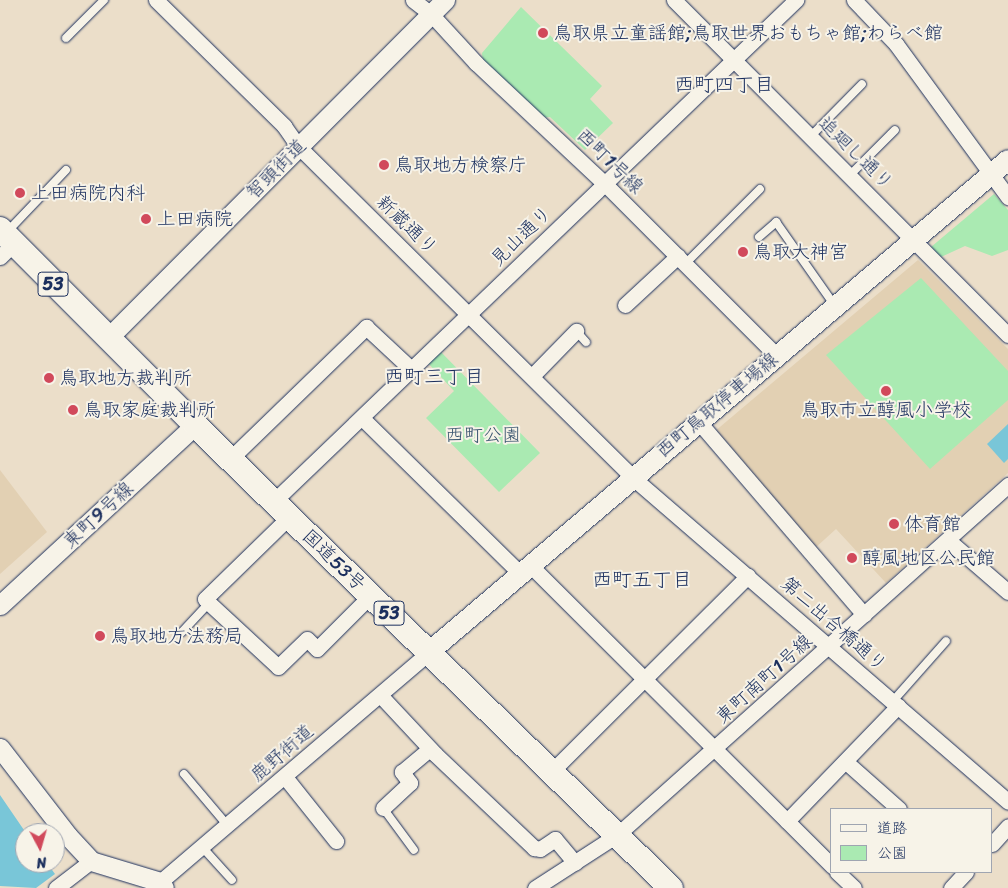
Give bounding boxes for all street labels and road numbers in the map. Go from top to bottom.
street label: 追廻し通り [814,112,898,194]
street label: 西町1号線 [572,124,648,198]
street label: 智頭街道 [241,134,311,204]
street label: 新蔵通り [372,190,442,260]
street label: 見山通り [486,201,556,271]
road number: 53 [37,268,69,300]
street label: 西町鳥取停車場線 [651,347,783,463]
street label: 東町9号線 [58,477,138,553]
street label: 国道53号 [298,524,370,596]
street label: 第二出合橋通り [776,572,892,676]
road number: 53 [373,598,405,628]
street label: 東町南町1号線 [711,630,817,728]
street label: 鹿野街道 [246,719,318,787]

